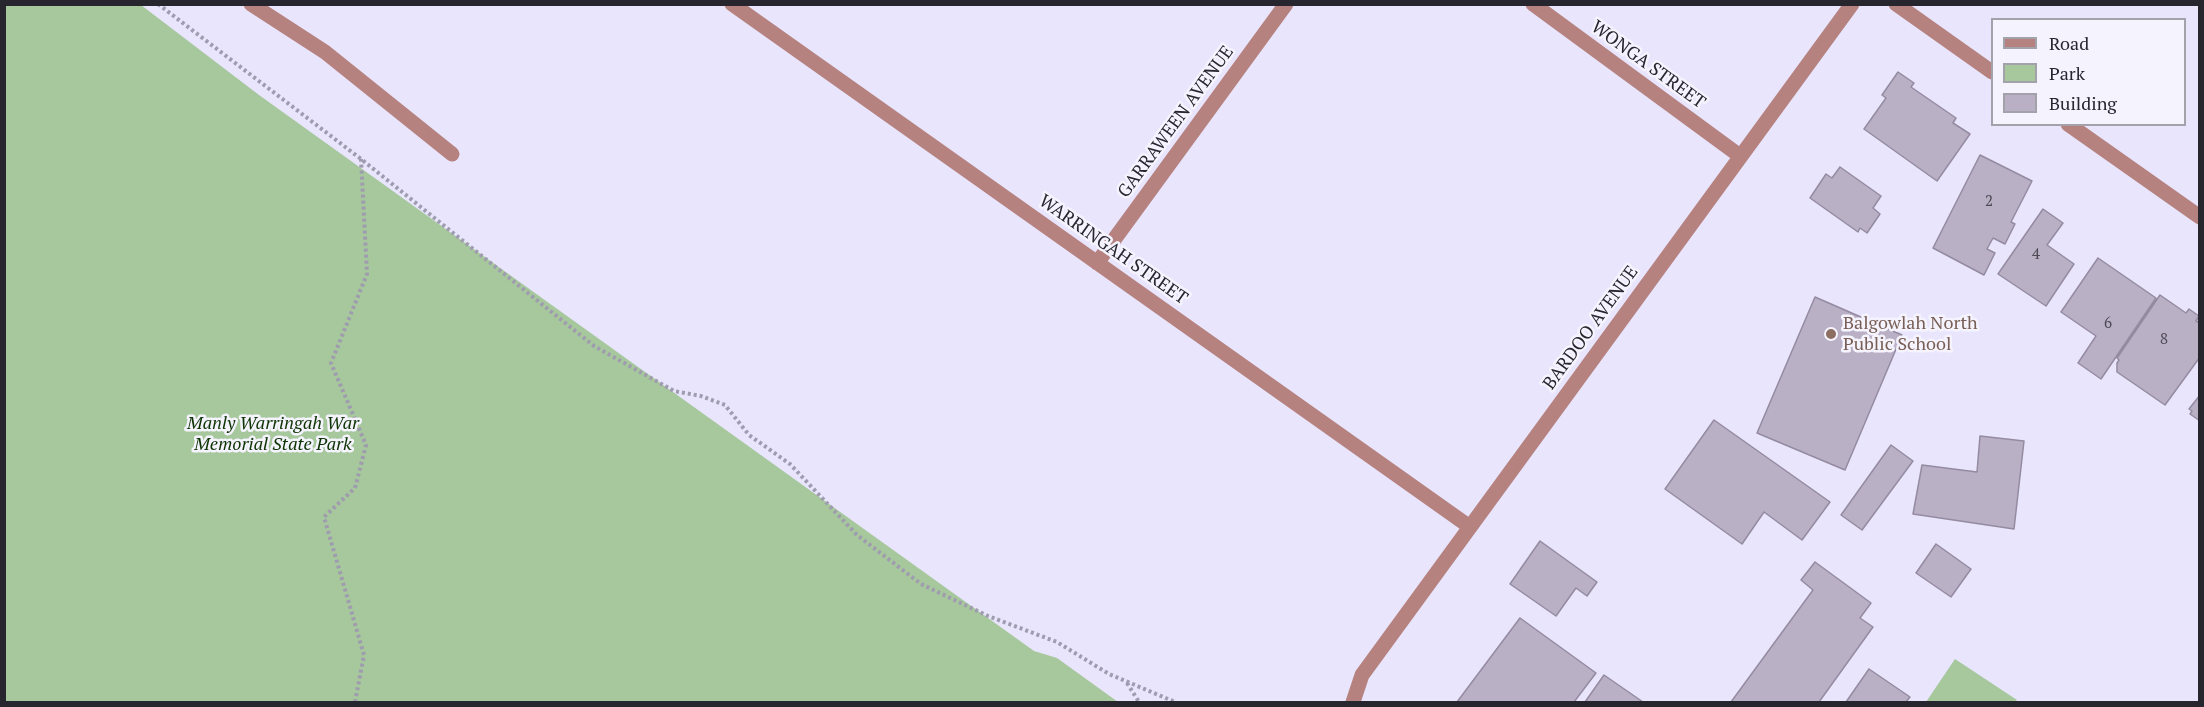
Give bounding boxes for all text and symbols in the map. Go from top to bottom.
street label: WONGA STREET [1587,16,1709,114]
legend [1991,18,2186,126]
text: Road [2049,31,2089,55]
street label: GARRAWEEN AVENUE [1114,42,1238,202]
text: Park [2049,61,2085,85]
text: Building [2049,91,2117,115]
street label: WARRINGAH STREET [1035,191,1191,309]
house number: 2 [1985,193,1993,211]
house number: 4 [2032,246,2040,264]
street label: BARDOO AVENUE [1539,262,1643,394]
place label: Balgowlah North Public School [1843,313,1978,356]
house number: 6 [2104,315,2112,333]
marker: Balgowlah North Public School [1824,327,1838,341]
house number: 8 [2160,331,2168,349]
park label: Manly Warringah War Memorial State Park [187,413,359,456]

